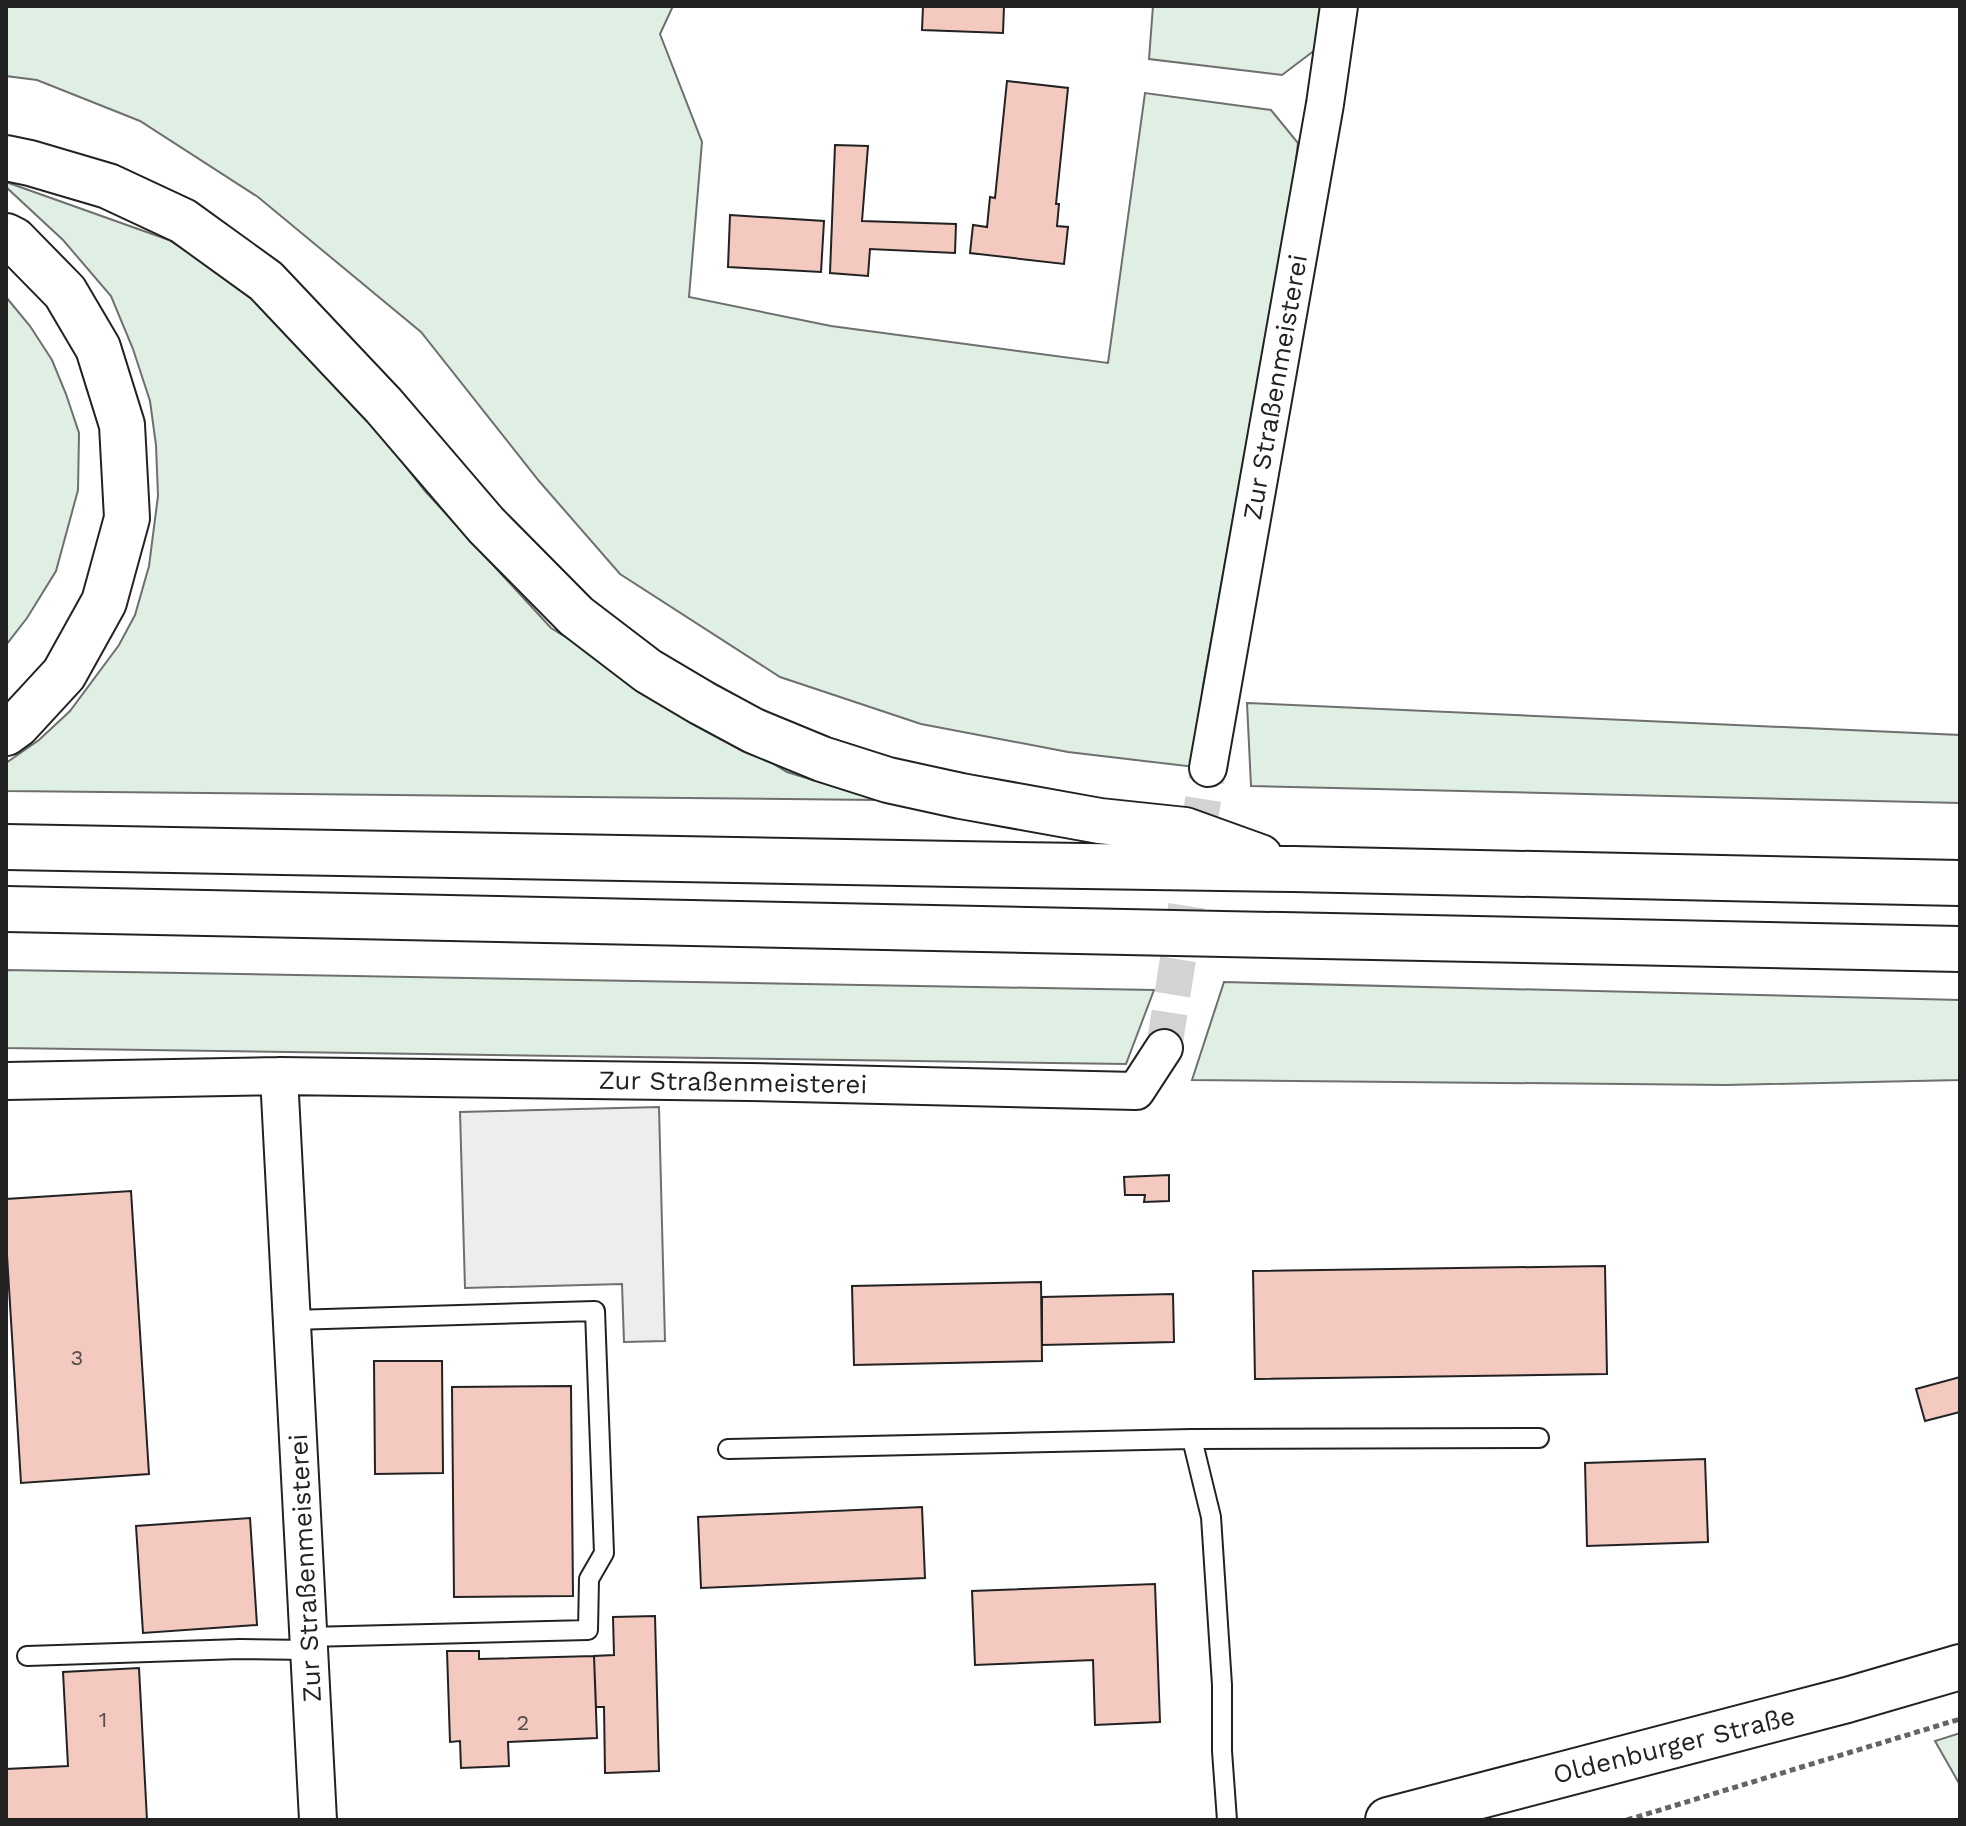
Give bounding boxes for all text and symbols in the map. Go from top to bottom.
street label: Zur Straßenmeisterei [1237,252,1313,522]
street label: Zur Straßenmeisterei [598,1065,868,1099]
house number: 3 [71,1345,83,1370]
street label: Zur Straßenmeisterei [283,1433,327,1703]
street label: Oldenburger Straße [1550,1700,1798,1790]
house number: 1 [99,1707,107,1732]
house number: 2 [517,1710,529,1735]

